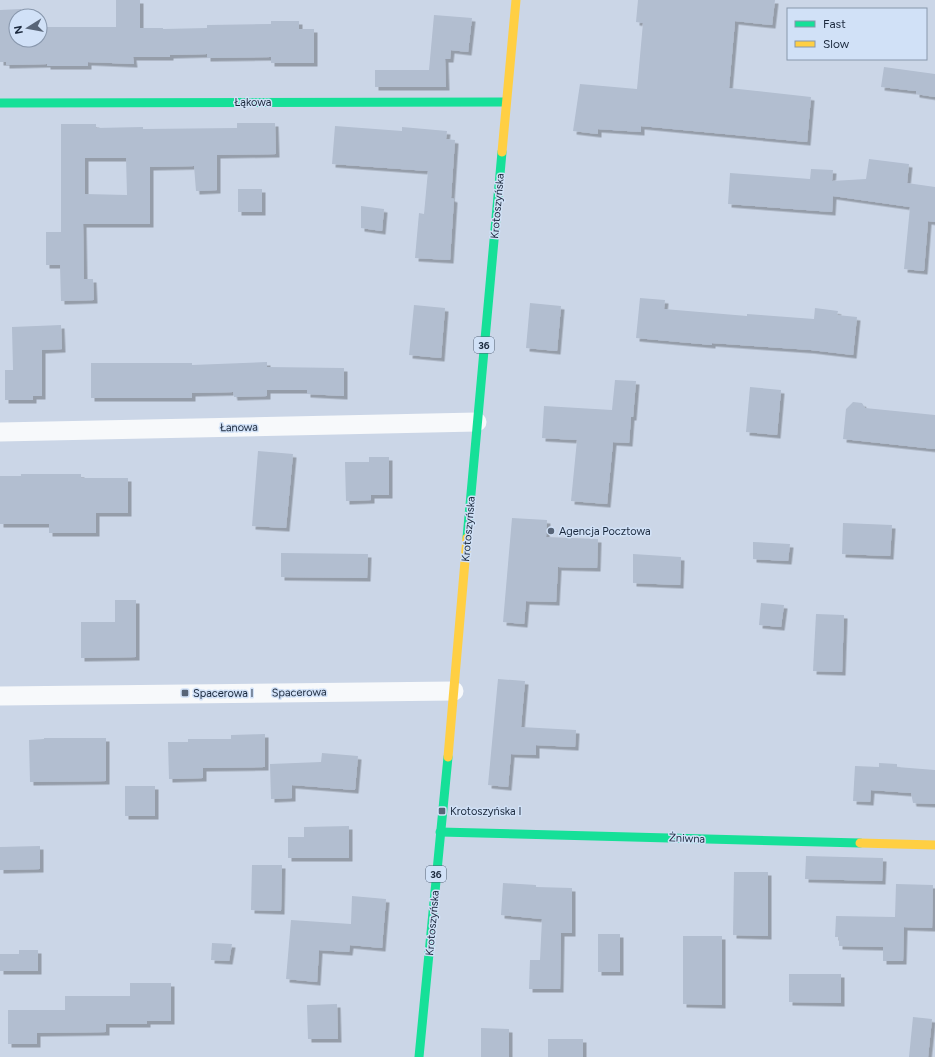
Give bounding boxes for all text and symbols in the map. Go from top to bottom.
north arrow [8,8,48,48]
legend [787,8,927,60]
text: Fast [823,17,846,31]
text: N [11,24,26,35]
text: Slow [823,37,850,51]
street label: Łąkowa [235,96,271,109]
street label: Krotoszyńska [488,173,507,239]
road number: 36 [474,337,494,353]
street label: Łanowa [220,421,258,434]
street label: Krotoszyńska [459,496,478,562]
place label: Agencja Pocztowa [559,525,651,538]
marker: Agencja Pocztowa [546,526,556,536]
street label: Spacerowa [271,686,327,699]
place label: Spacerowa I [193,687,254,700]
marker: Spacerowa I [180,688,190,698]
place label: Krotoszyńska I [450,805,521,818]
marker: Krotoszyńska I [437,806,447,816]
street label: Żniwna [669,831,705,846]
road number: 36 [426,866,446,882]
street label: Krotoszyńska [423,890,442,956]

